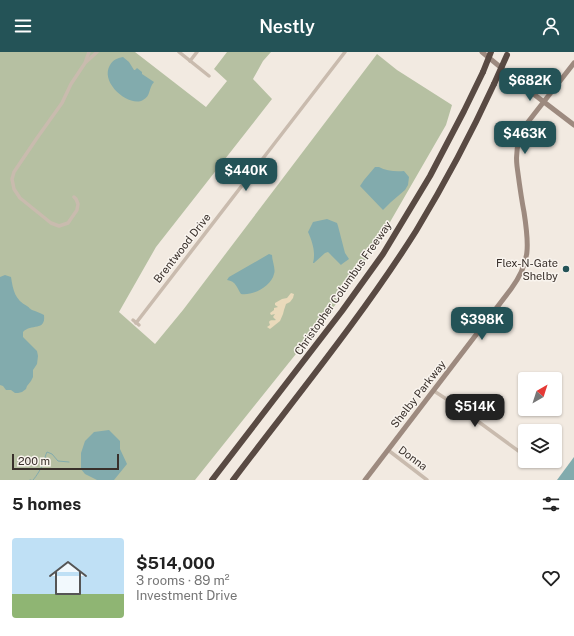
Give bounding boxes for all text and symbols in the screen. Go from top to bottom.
icon: menu [12,15,34,37]
icon: person [540,15,562,37]
text: Nestly [259,16,315,37]
pin: $682K [502,68,558,102]
text: $682K [508,73,552,88]
pin: $463K [497,121,553,155]
text: $463K [503,126,547,141]
pin: $440K [218,158,274,192]
text: $440K [224,163,268,178]
street label: Brentwood Drive [151,211,213,285]
street label: Christopher Columbus Freeway [292,219,394,357]
place label: Flex-N-Gate Shelby [496,257,558,282]
marker: Flex-N-Gate Shelby [561,264,571,274]
pin: $398K [454,307,510,341]
text: $398K [460,312,504,327]
street label: Shelby Parkway [388,358,448,430]
north arrow [518,372,562,416]
map controls [518,372,562,468]
pin: $514K [447,394,503,428]
text: $514K [454,399,496,414]
button: layers [518,424,562,468]
street label: Donna [396,443,430,473]
scale bar [12,452,119,471]
text: 200 m [18,455,50,467]
icon: filters [540,493,562,515]
text: 5 homes [12,494,81,514]
text: $514,000 [136,553,215,573]
icon: home [44,554,92,602]
icon: heart [540,567,562,589]
text: 3 rooms · 89 m² [136,573,230,588]
text: Investment Drive [136,588,237,603]

